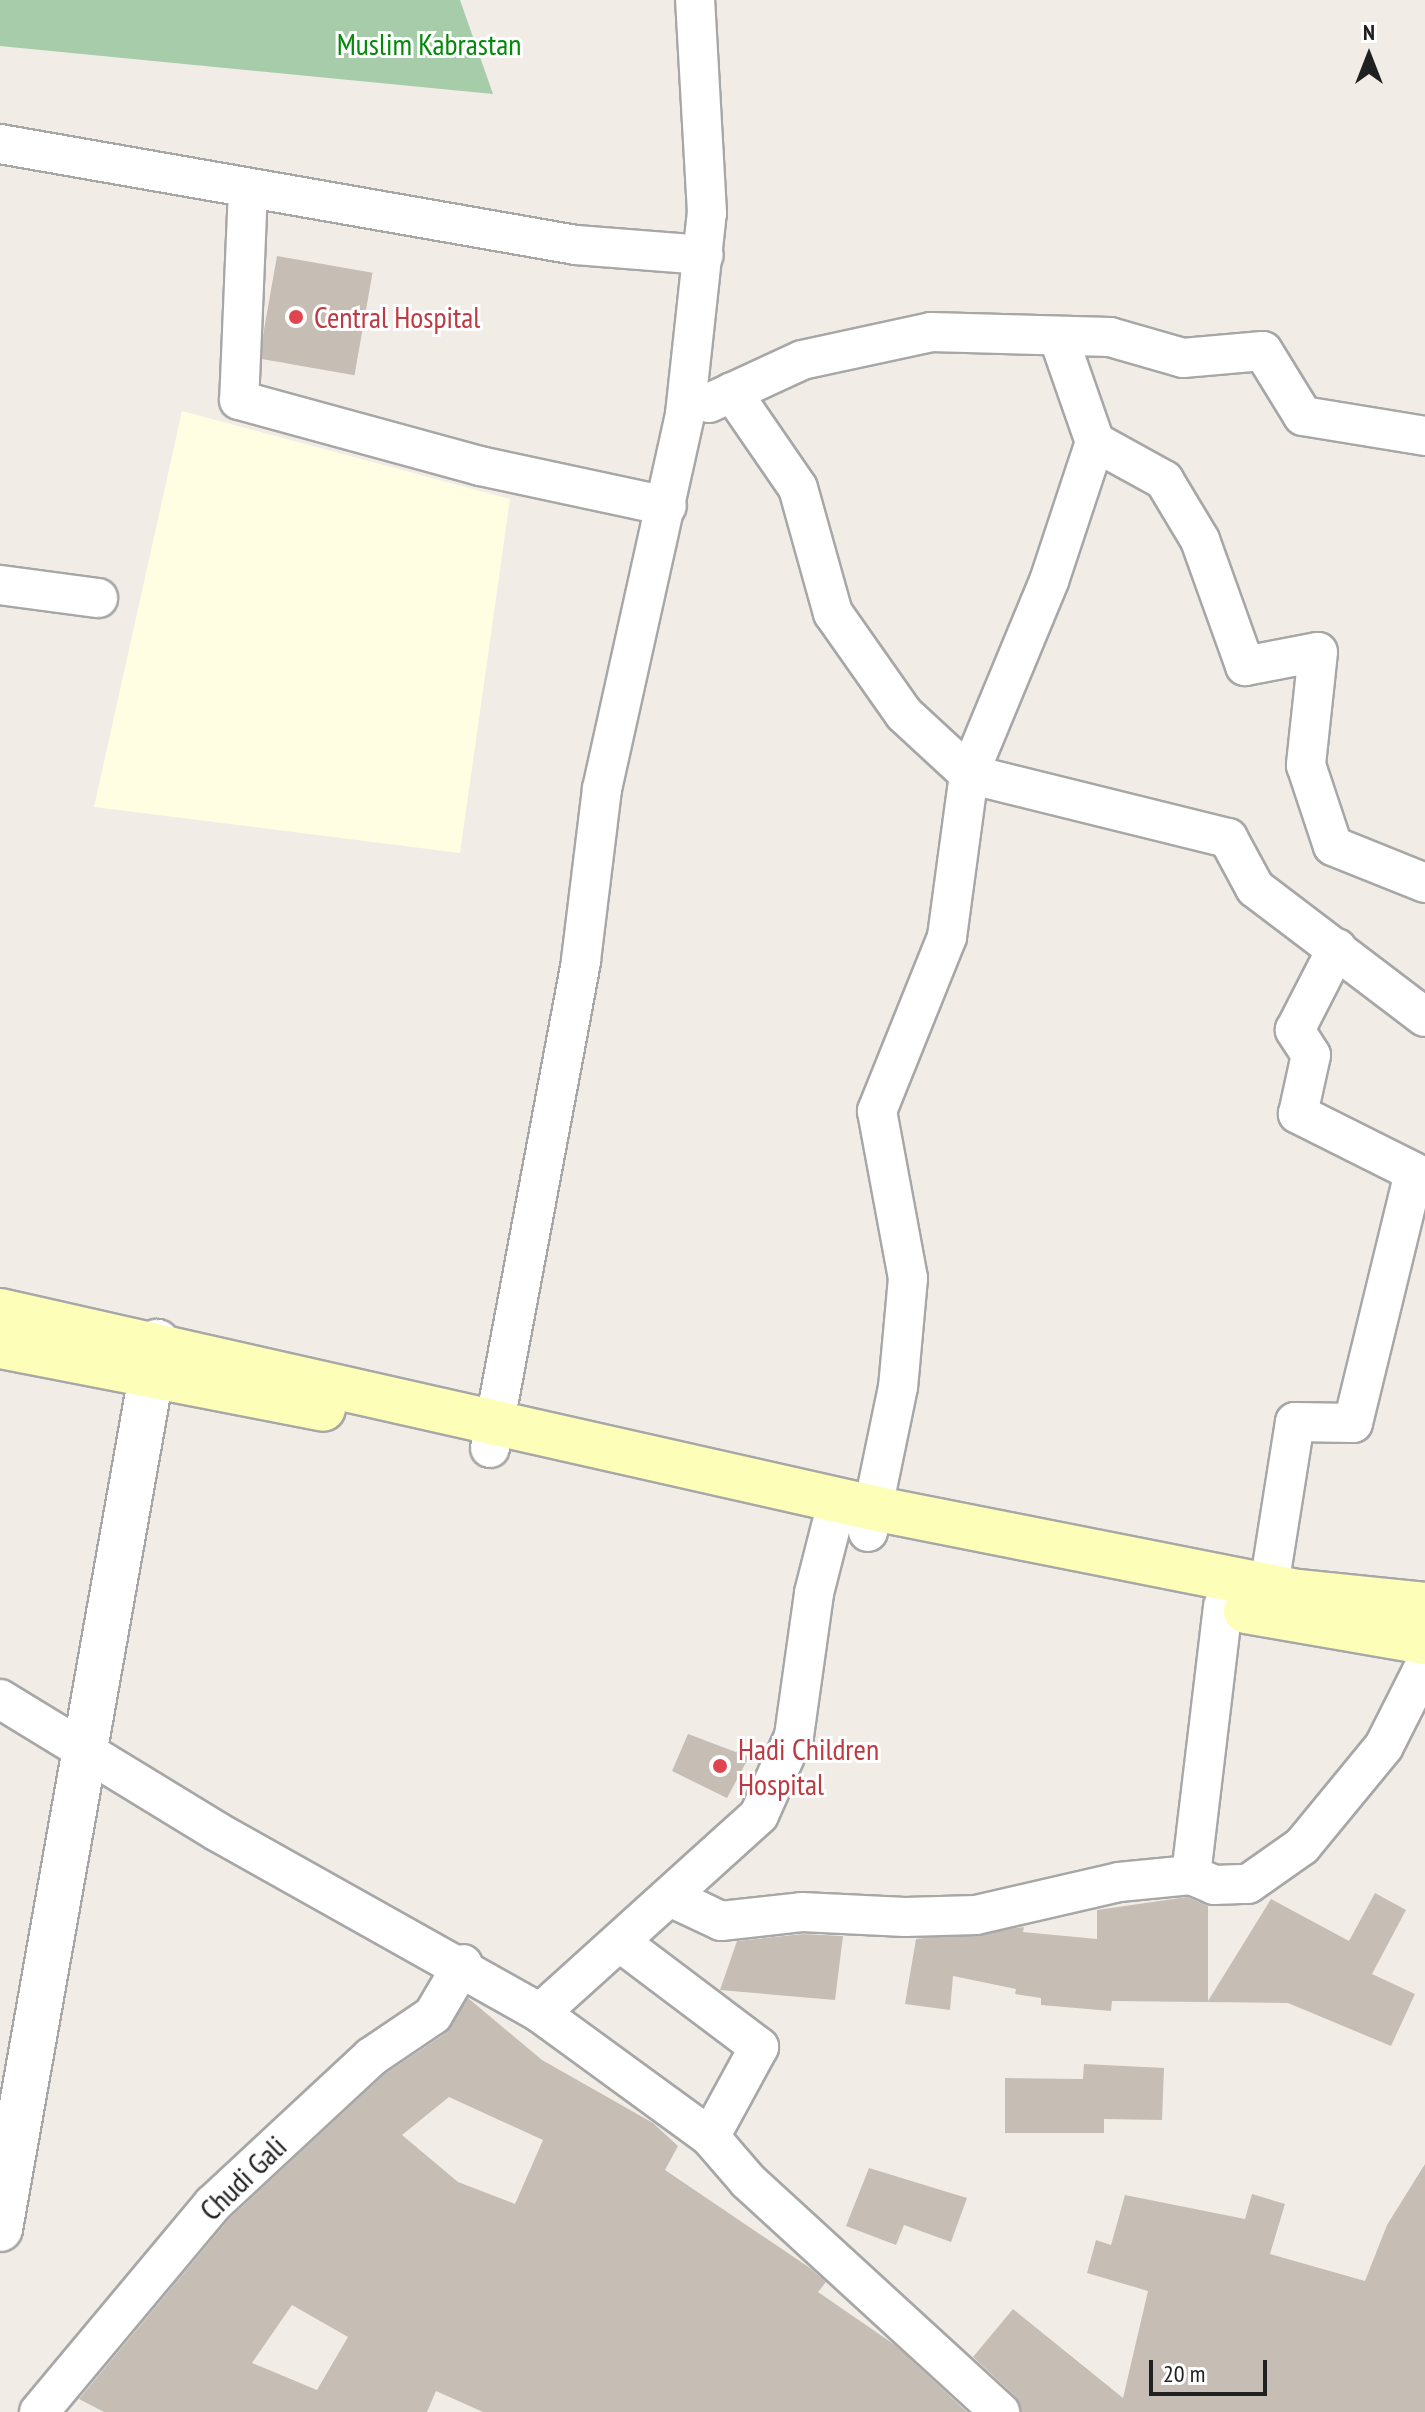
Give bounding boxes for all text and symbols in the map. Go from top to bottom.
north arrow [1329,16,1409,96]
text: N [1363,18,1375,46]
park label: Muslim Kabrastan [337,26,521,62]
place label: Central Hospital [314,299,480,335]
marker: Central Hospital [285,306,307,328]
place label: Hadi Children Hospital [738,1731,879,1802]
marker: Hadi Children Hospital [709,1755,731,1777]
street label: Chudi Gali [192,2128,294,2228]
scale bar [1153,2344,1271,2394]
text: 20 m [1163,2358,1205,2389]

